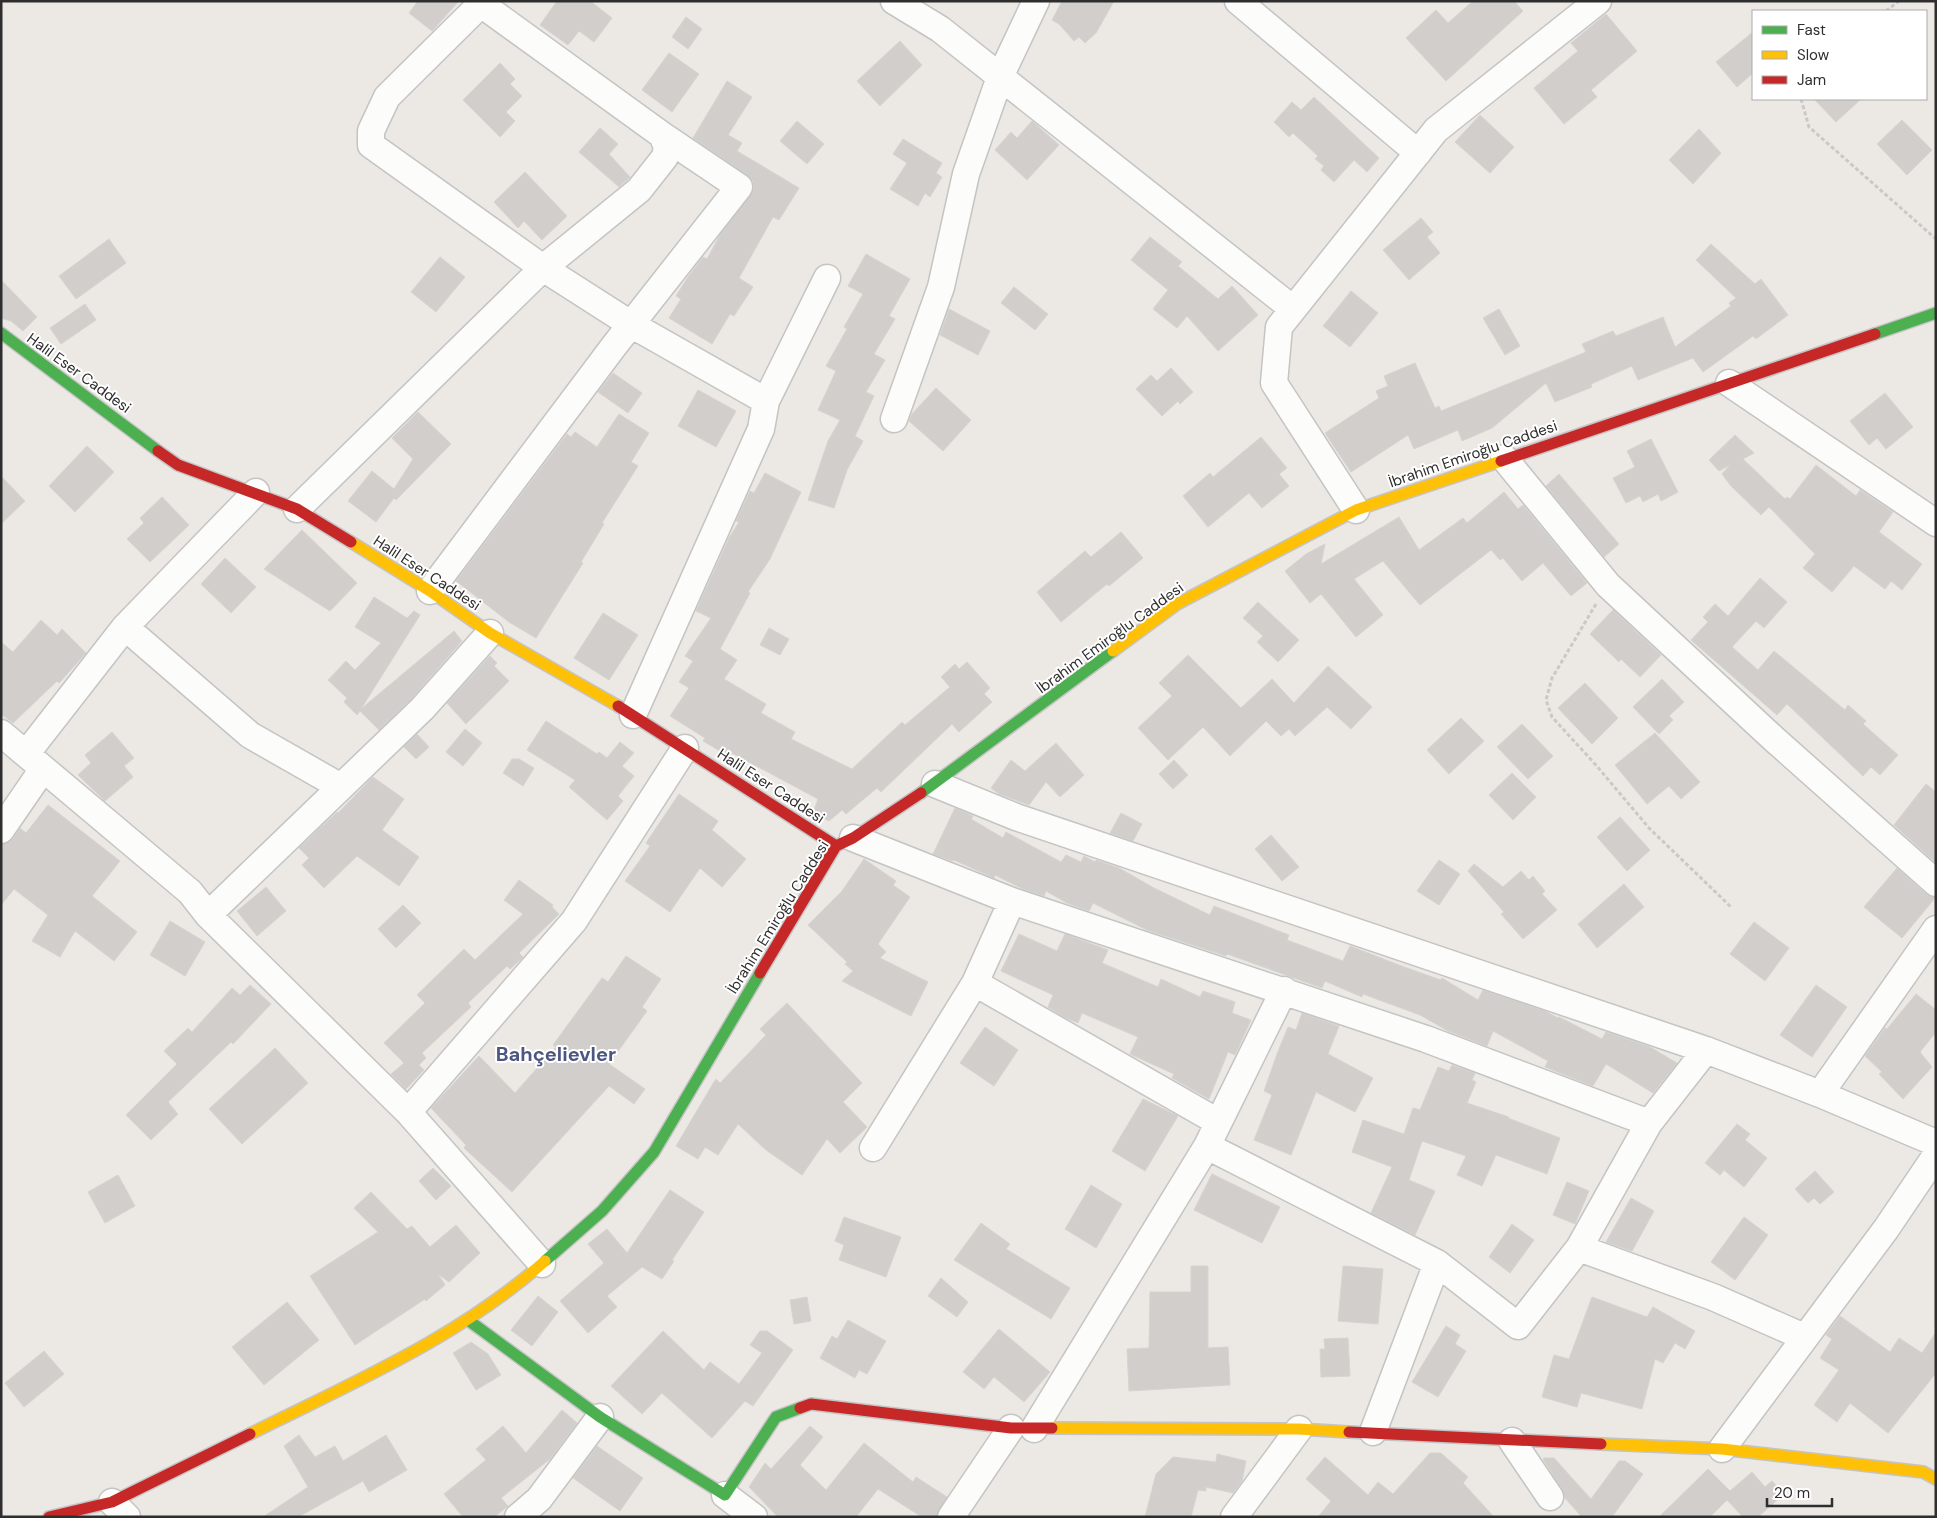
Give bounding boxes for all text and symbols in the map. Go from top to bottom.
legend [1752,10,1927,100]
text: Fast [1797,20,1826,40]
text: Slow [1797,45,1830,65]
text: Jam [1797,70,1826,90]
street label: Halil Eser Caddesi [23,328,135,418]
street label: İbrahim Emiroğlu Caddesi [1386,416,1560,492]
street label: Halil Eser Caddesi [370,531,484,615]
street label: İbrahim Emiroğlu Caddesi [1032,578,1188,698]
street label: Halil Eser Caddesi [714,744,828,828]
street label: İbrahim Emiroğlu Caddesi [723,837,833,997]
district label: Bahçelievler [496,1041,616,1067]
scale bar [1767,1476,1832,1508]
text: 20 m [1774,1483,1810,1503]

